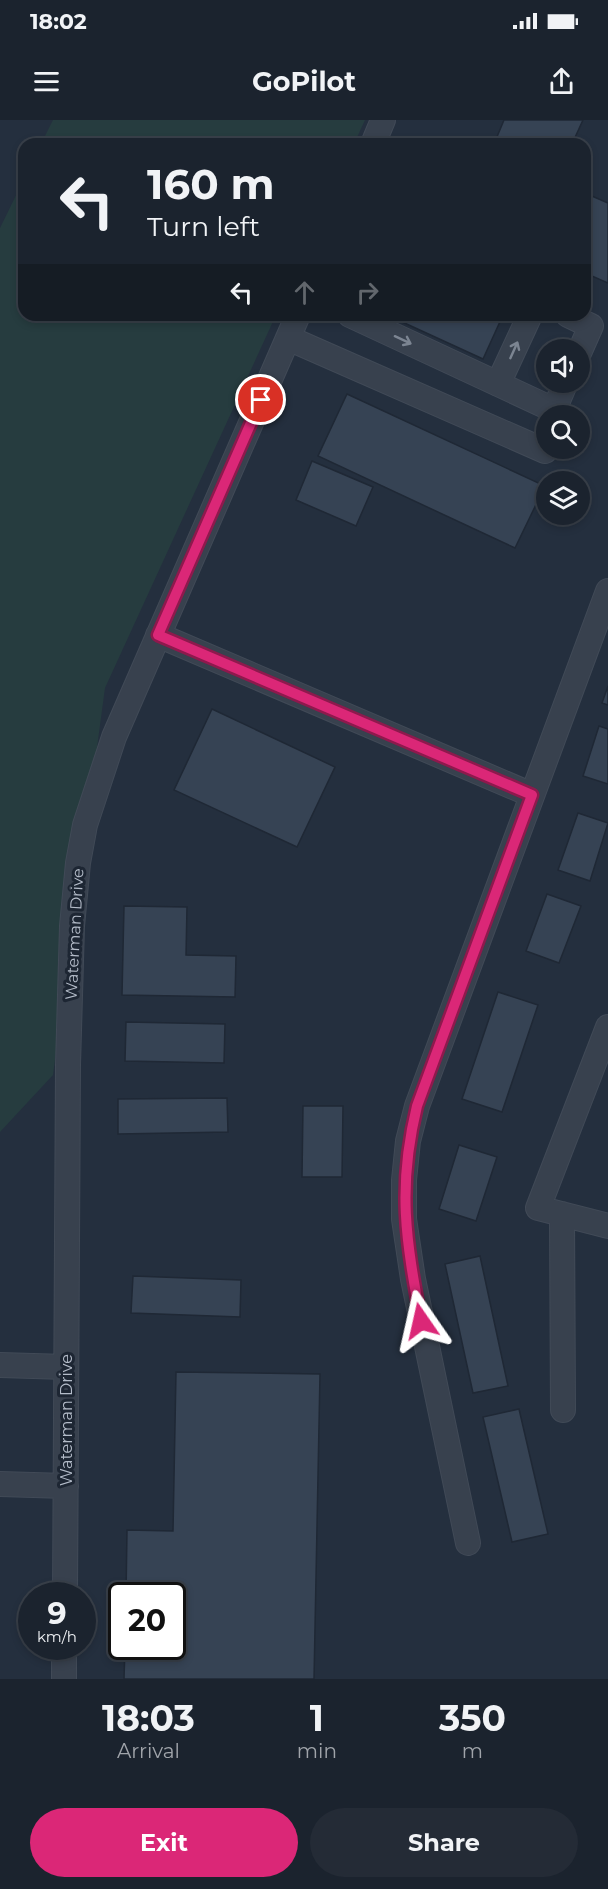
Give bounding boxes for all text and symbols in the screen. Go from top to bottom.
text: 18:02 [30,8,87,35]
icon: menu [30,65,63,98]
text: GoPilot [252,65,356,98]
icon: share [545,65,578,98]
text: 160 m [147,158,275,210]
icon: left [48,162,126,240]
text: Turn left [147,210,260,243]
icon: left [225,276,258,309]
icon: ahead [288,276,321,309]
icon: right [351,276,384,309]
one-way arrow [393,334,411,346]
map controls [536,339,590,525]
button: sound [536,339,590,393]
one-way arrow [509,341,520,359]
pin [235,374,286,425]
icon: arrive [244,383,277,416]
button: search [536,405,590,459]
button: layers [536,471,590,525]
street label: Waterman Drive [62,868,87,1000]
position arrow [389,1289,453,1353]
street label: Waterman Drive [57,1354,76,1486]
speed limit sign: 20 [108,1582,186,1660]
text: 9 [47,1595,67,1632]
text: km/h [37,1627,77,1646]
text: 18:03 [102,1696,195,1740]
text: 1 [310,1696,324,1740]
text: 350 [439,1696,506,1740]
text: Arrival [117,1739,180,1763]
text: min [297,1739,337,1763]
text: m [462,1739,483,1763]
button: Exit [30,1808,298,1877]
button: Share [310,1808,578,1877]

